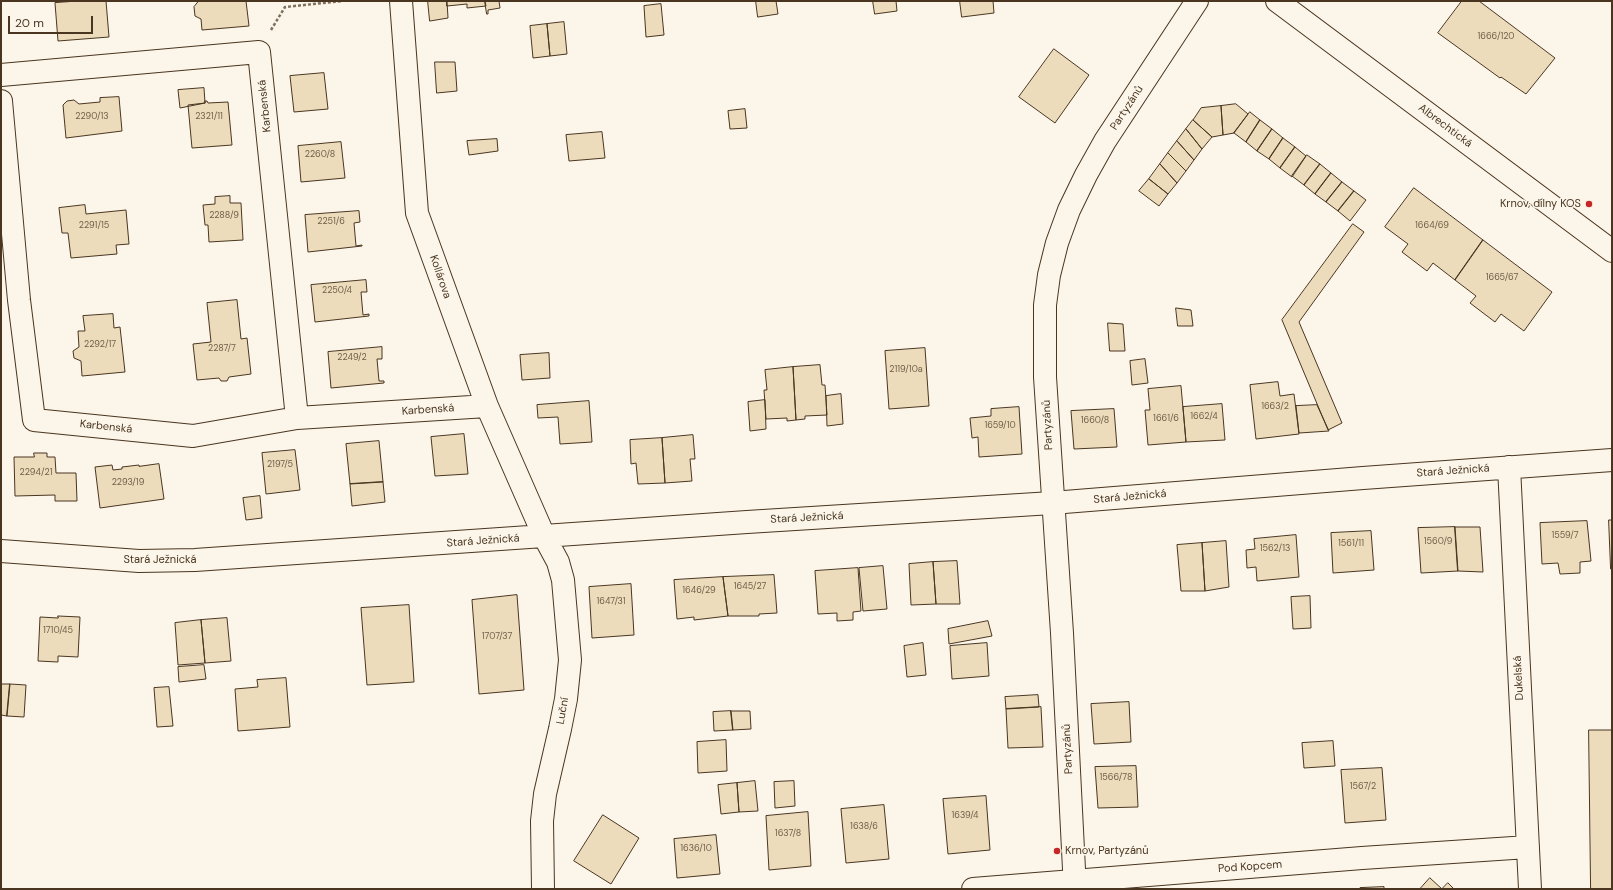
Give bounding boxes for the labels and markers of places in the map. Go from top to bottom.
place label: Krnov, dílny KOS [1500,197,1581,211]
marker: Krnov, dílny KOS [1584,199,1594,209]
place label: Krnov, Partyzánů [1065,844,1148,858]
marker: Krnov, Partyzánů [1052,846,1062,856]

